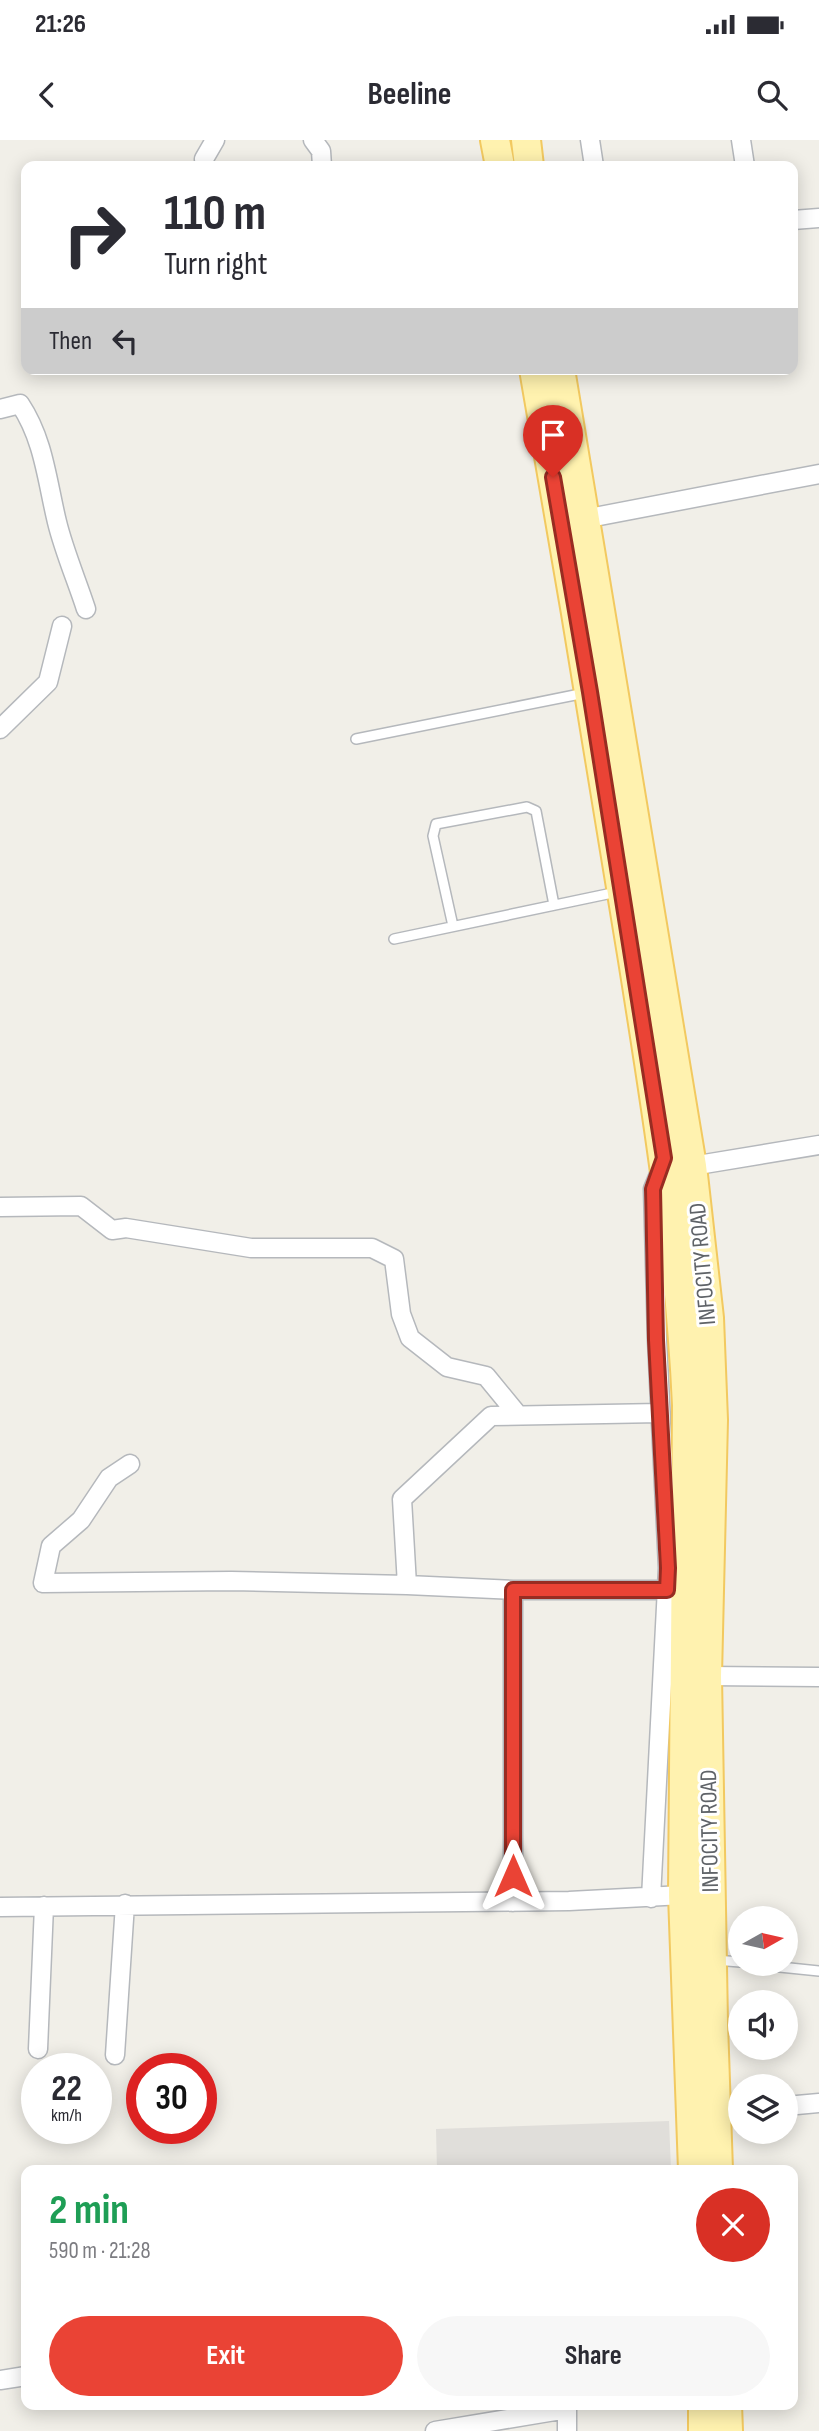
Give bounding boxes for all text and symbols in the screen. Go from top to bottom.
text: 21:26 [35,9,86,40]
text: Beeline [368,75,451,114]
icon: back [28,76,66,114]
icon: search [753,76,791,114]
text: 110 m [164,185,266,244]
icon: right [49,189,140,280]
text: Turn right [164,245,268,284]
icon: left [106,322,144,360]
text: Then [49,326,92,357]
pin [523,405,583,477]
icon: arrive [534,416,572,454]
street label: INFOCITY ROAD [683,1202,722,1326]
street label: INFOCITY ROAD [694,1769,725,1893]
position arrow [476,1839,550,1913]
north arrow [728,1906,798,1976]
map controls [728,1906,798,2144]
button: sound [728,1990,798,2060]
speed limit sign: 30 [126,2053,217,2144]
text: 22 [51,2068,82,2111]
button: layers [728,2074,798,2144]
text: km/h [51,2105,82,2126]
text: 2 min [49,2185,129,2236]
button: close [696,2188,770,2262]
text: 590 m · 21:28 [49,2237,150,2265]
button: Exit [49,2316,403,2396]
button: Share [417,2316,770,2396]

